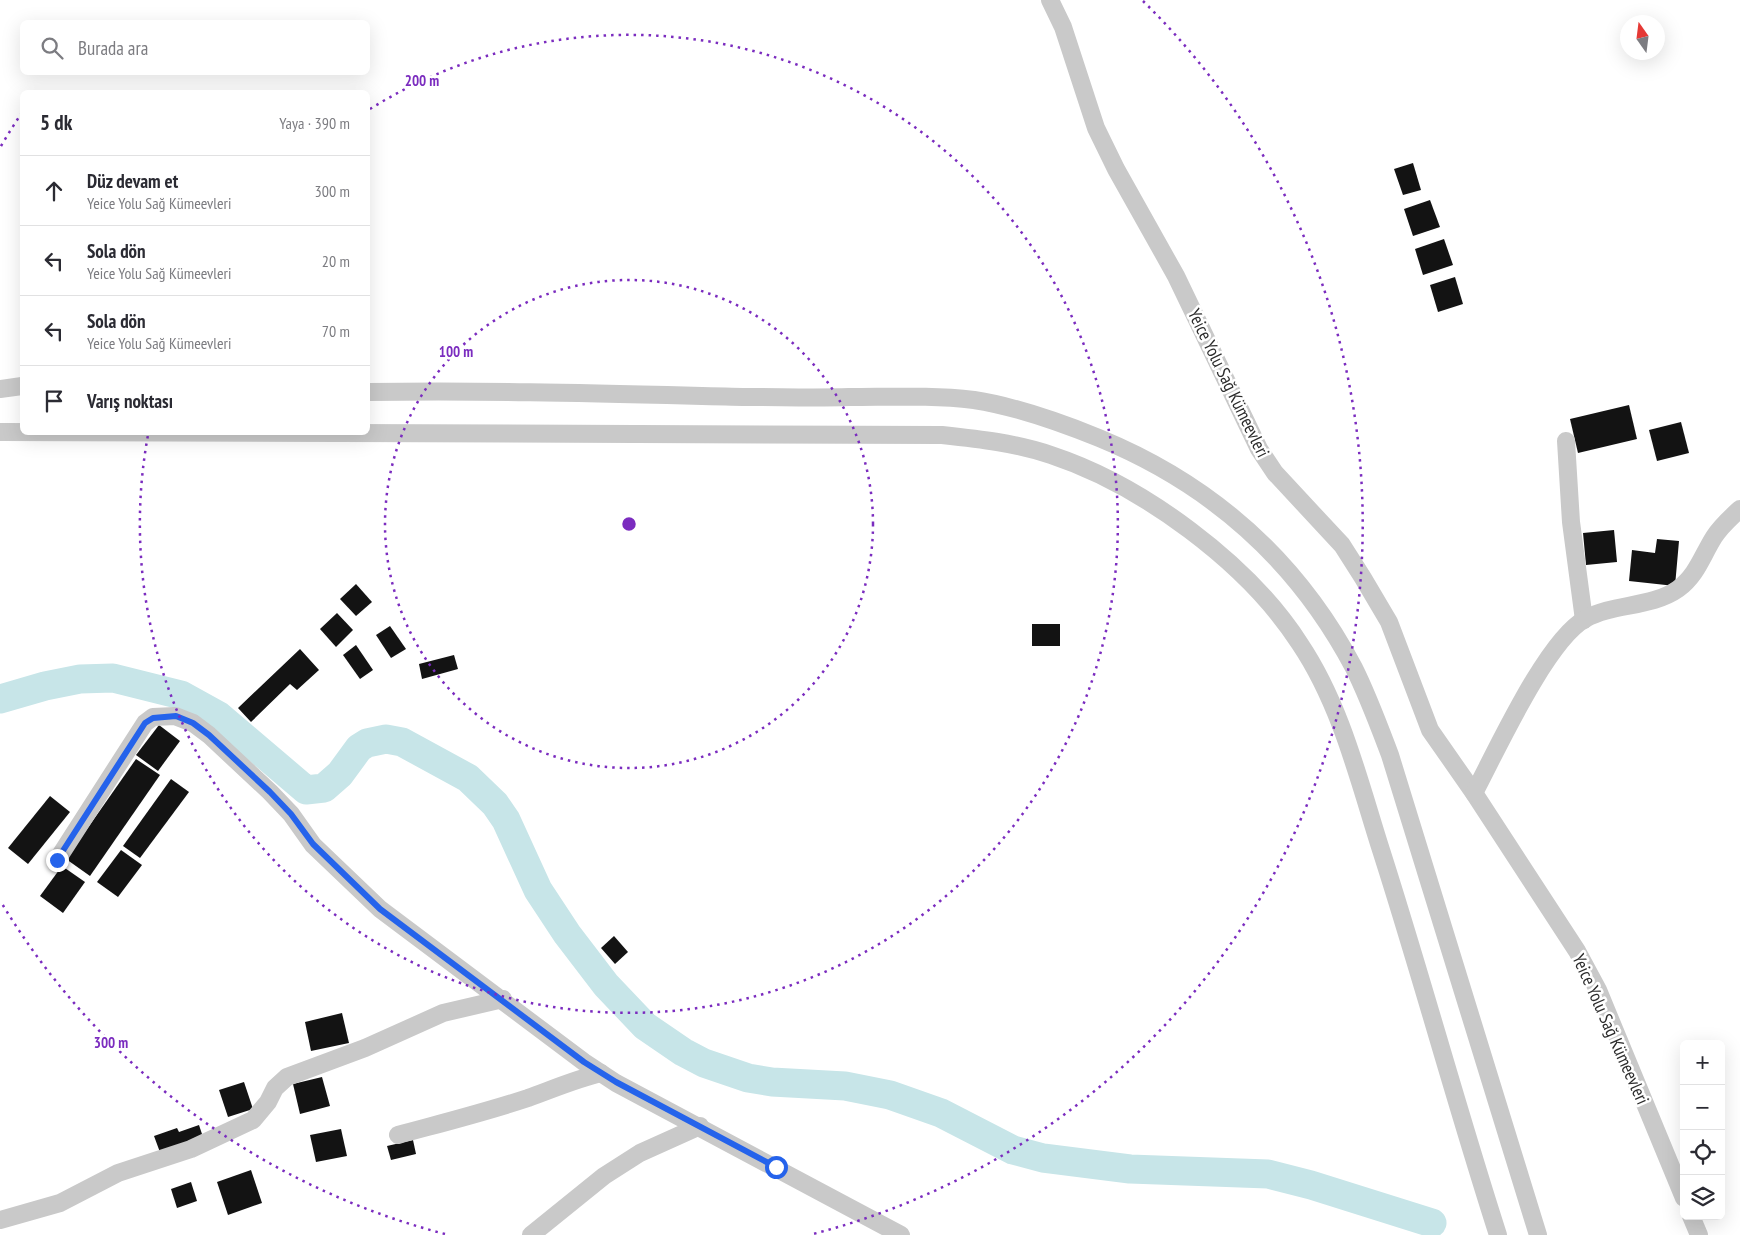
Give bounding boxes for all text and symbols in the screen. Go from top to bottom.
north arrow [1620,15,1665,60]
search box [20,20,370,75]
icon: search [38,34,66,62]
text: Burada ara [78,36,148,60]
text: 200 m [405,71,439,90]
text: 5 dk [40,109,72,136]
text: Yaya · 390 m [279,113,350,133]
text: Düz devam et [87,169,178,193]
icon: ahead [40,177,68,205]
text: 300 m [315,181,350,201]
text: Yeice Yolu Sağ Kümeevleri [87,193,231,213]
text: Sola dön [87,239,146,263]
icon: left [40,247,68,275]
text: 20 m [322,251,350,271]
text: Yeice Yolu Sağ Kümeevleri [87,263,231,283]
street label: Yeice Yolu Sağ Kümeevleri [1183,305,1275,461]
text: Sola dön [87,309,146,333]
icon: left [40,317,68,345]
text: 70 m [322,321,350,341]
text: Yeice Yolu Sağ Kümeevleri [87,333,231,353]
text: 100 m [439,342,473,361]
icon: arrive [40,387,68,415]
text: Varış noktası [87,389,173,413]
centre of rings [620,515,638,533]
route end [46,849,69,872]
street label: Yeice Yolu Sağ Kümeevleri [1567,950,1655,1108]
text: 300 m [94,1033,128,1052]
map controls [1680,1040,1725,1220]
button: + [1680,1040,1725,1085]
button: − [1680,1085,1725,1130]
button: locate [1680,1130,1725,1175]
route start [765,1156,788,1179]
button: layers [1680,1175,1725,1220]

